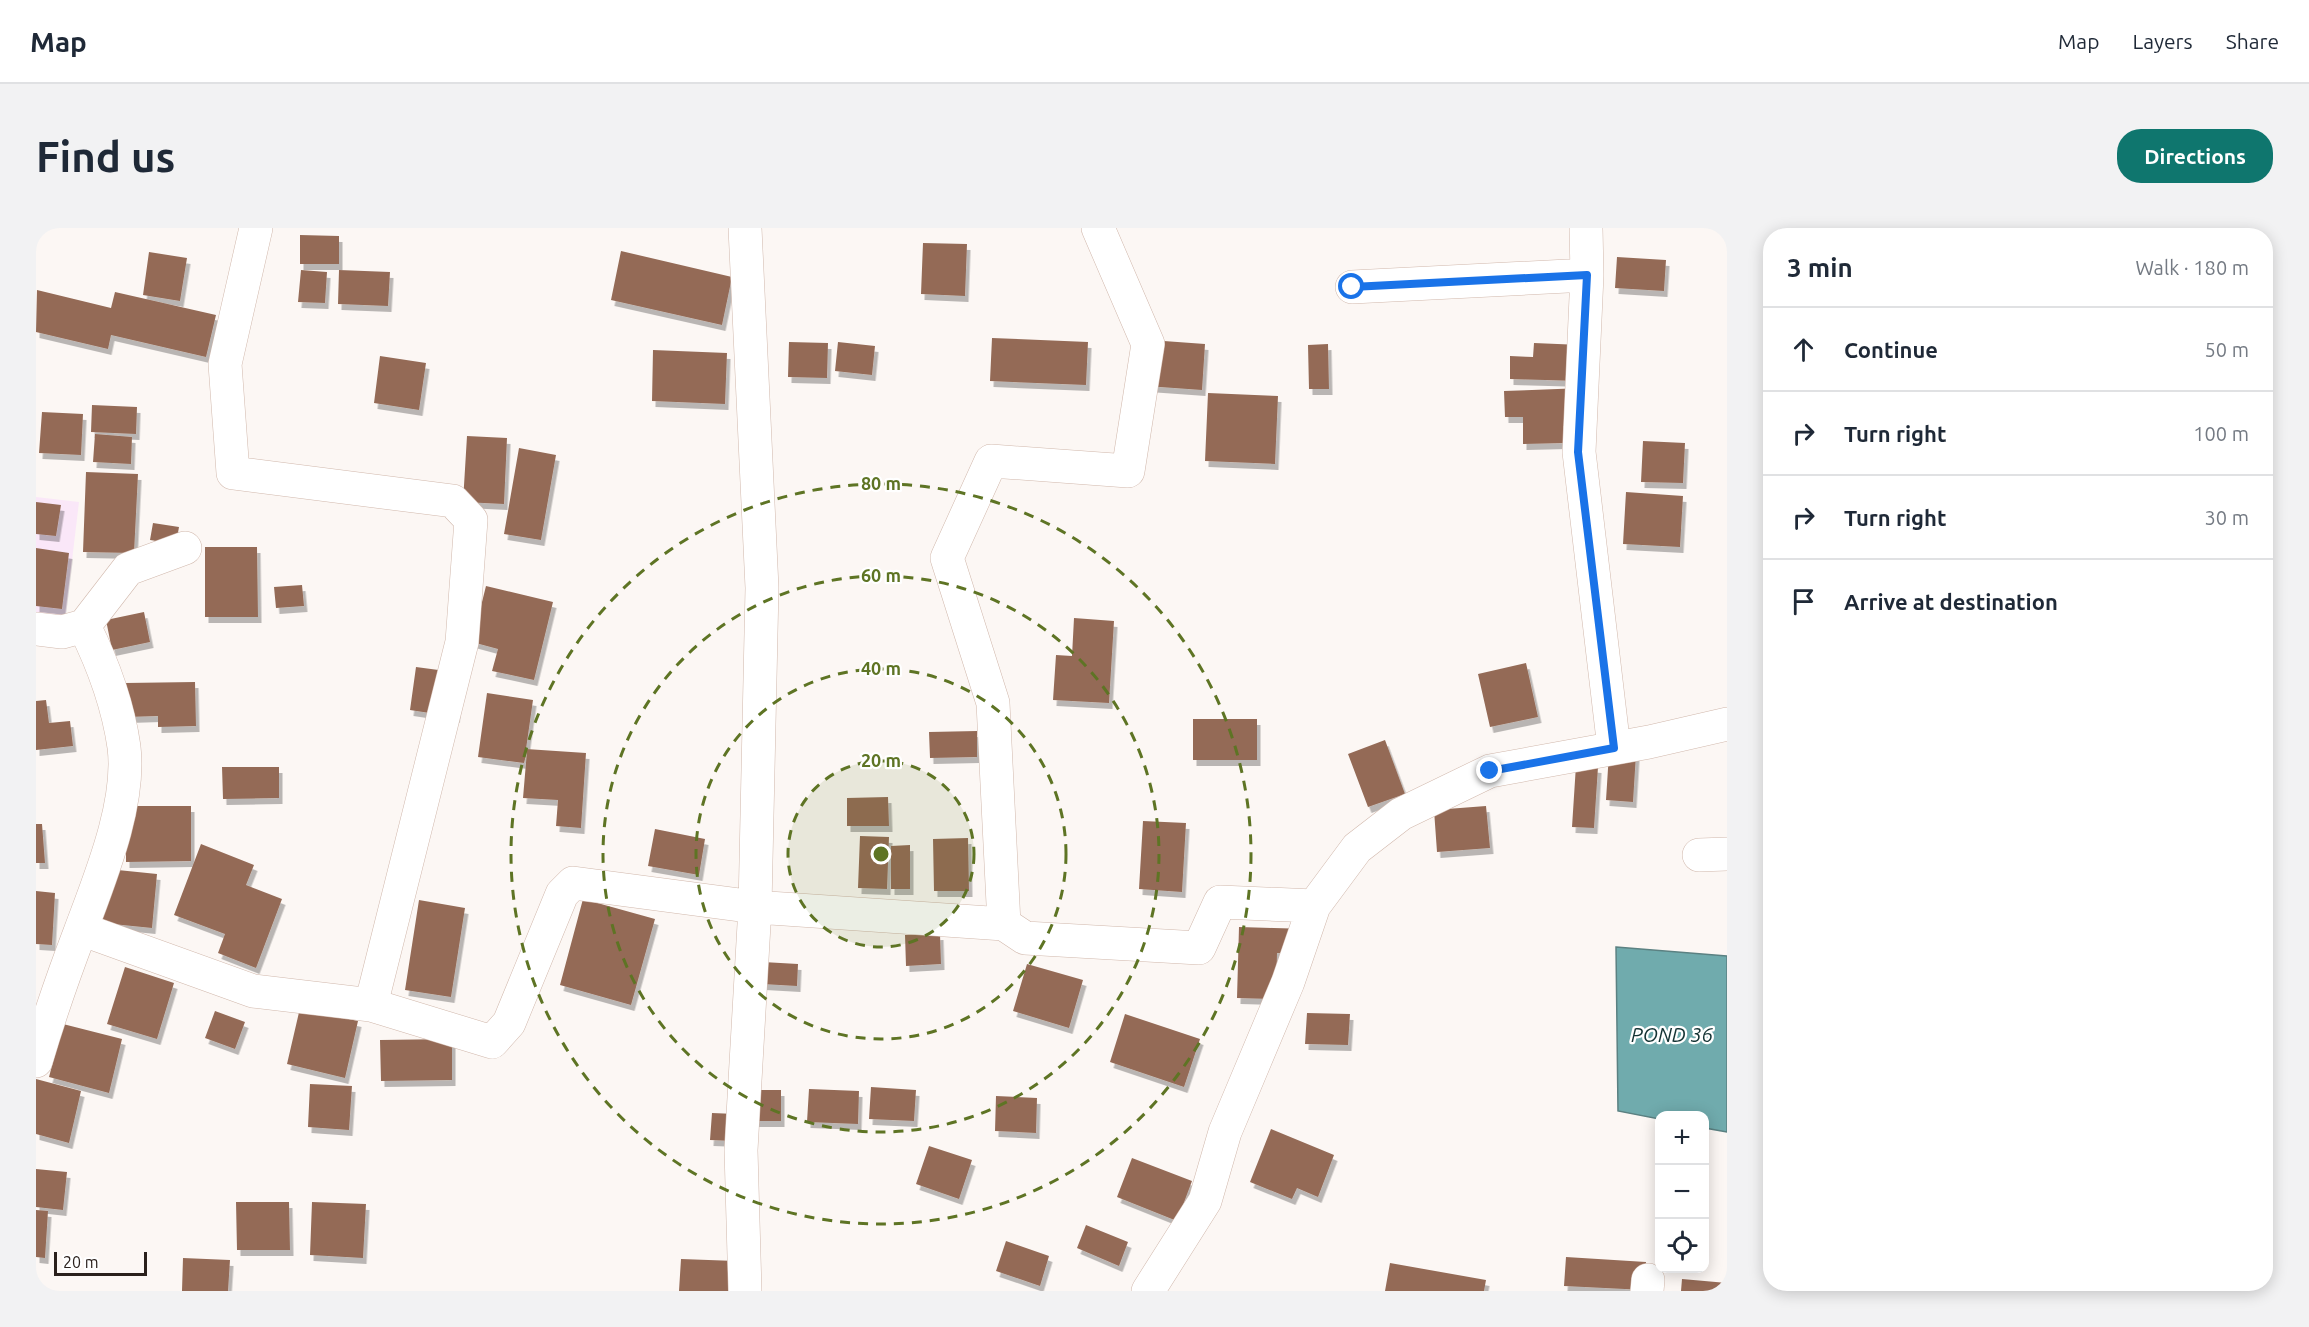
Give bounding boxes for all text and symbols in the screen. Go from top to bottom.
text: Map [30,26,87,57]
text: Map [2058,29,2099,53]
text: Layers [2132,29,2193,53]
text: Share [2226,29,2279,53]
button: Directions [2117,129,2273,183]
text: Find us [36,133,175,180]
text: 3 min [1787,253,1853,282]
text: Walk · 180 m [2136,256,2249,279]
route start [1338,273,1364,299]
icon: ahead [1787,333,1820,366]
text: Continue [1844,337,1938,362]
text: 50 m [2205,338,2249,361]
icon: right [1787,417,1820,450]
text: Turn right [1844,421,1946,446]
text: 100 m [2193,422,2249,445]
text: 80 m [861,473,901,493]
icon: right [1787,501,1820,534]
text: Turn right [1844,505,1946,530]
text: 30 m [2205,506,2249,529]
text: 60 m [861,565,901,585]
icon: arrive [1787,585,1820,618]
text: Arrive at destination [1844,589,2058,614]
text: 40 m [861,658,901,678]
text: 20 m [861,750,901,770]
route end [1476,757,1502,783]
centre of rings [871,844,891,864]
water label: POND 36 [1631,1023,1714,1046]
map controls [1655,1111,1709,1273]
button: + [1655,1111,1709,1165]
button: − [1655,1165,1709,1219]
button: locate [1655,1219,1709,1273]
scale bar [54,1249,147,1276]
text: 20 m [63,1253,99,1271]

